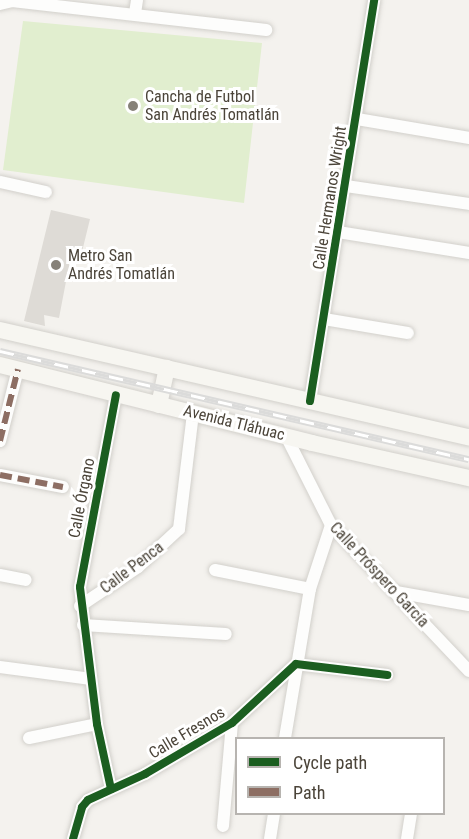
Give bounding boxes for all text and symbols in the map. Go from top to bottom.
place label: Cancha de Futbol San Andrés Tomatlán [145,87,280,125]
marker: Cancha de Futbol San Andrés Tomatlán [126,99,140,113]
street label: Calle Hermanos Wright [309,125,351,271]
place label: Metro San Andrés Tomatlán [68,246,175,284]
marker: Metro San Andrés Tomatlán [49,258,63,272]
street label: Avenida Tláhuac [181,401,287,445]
street label: Calle Órgano [65,456,99,540]
street label: Calle Próspero García [325,518,433,632]
street label: Calle Penca [97,538,167,598]
street label: Calle Fresnos [145,703,229,763]
legend [235,737,445,815]
text: Cycle path [293,752,367,773]
text: Path [293,782,326,803]

